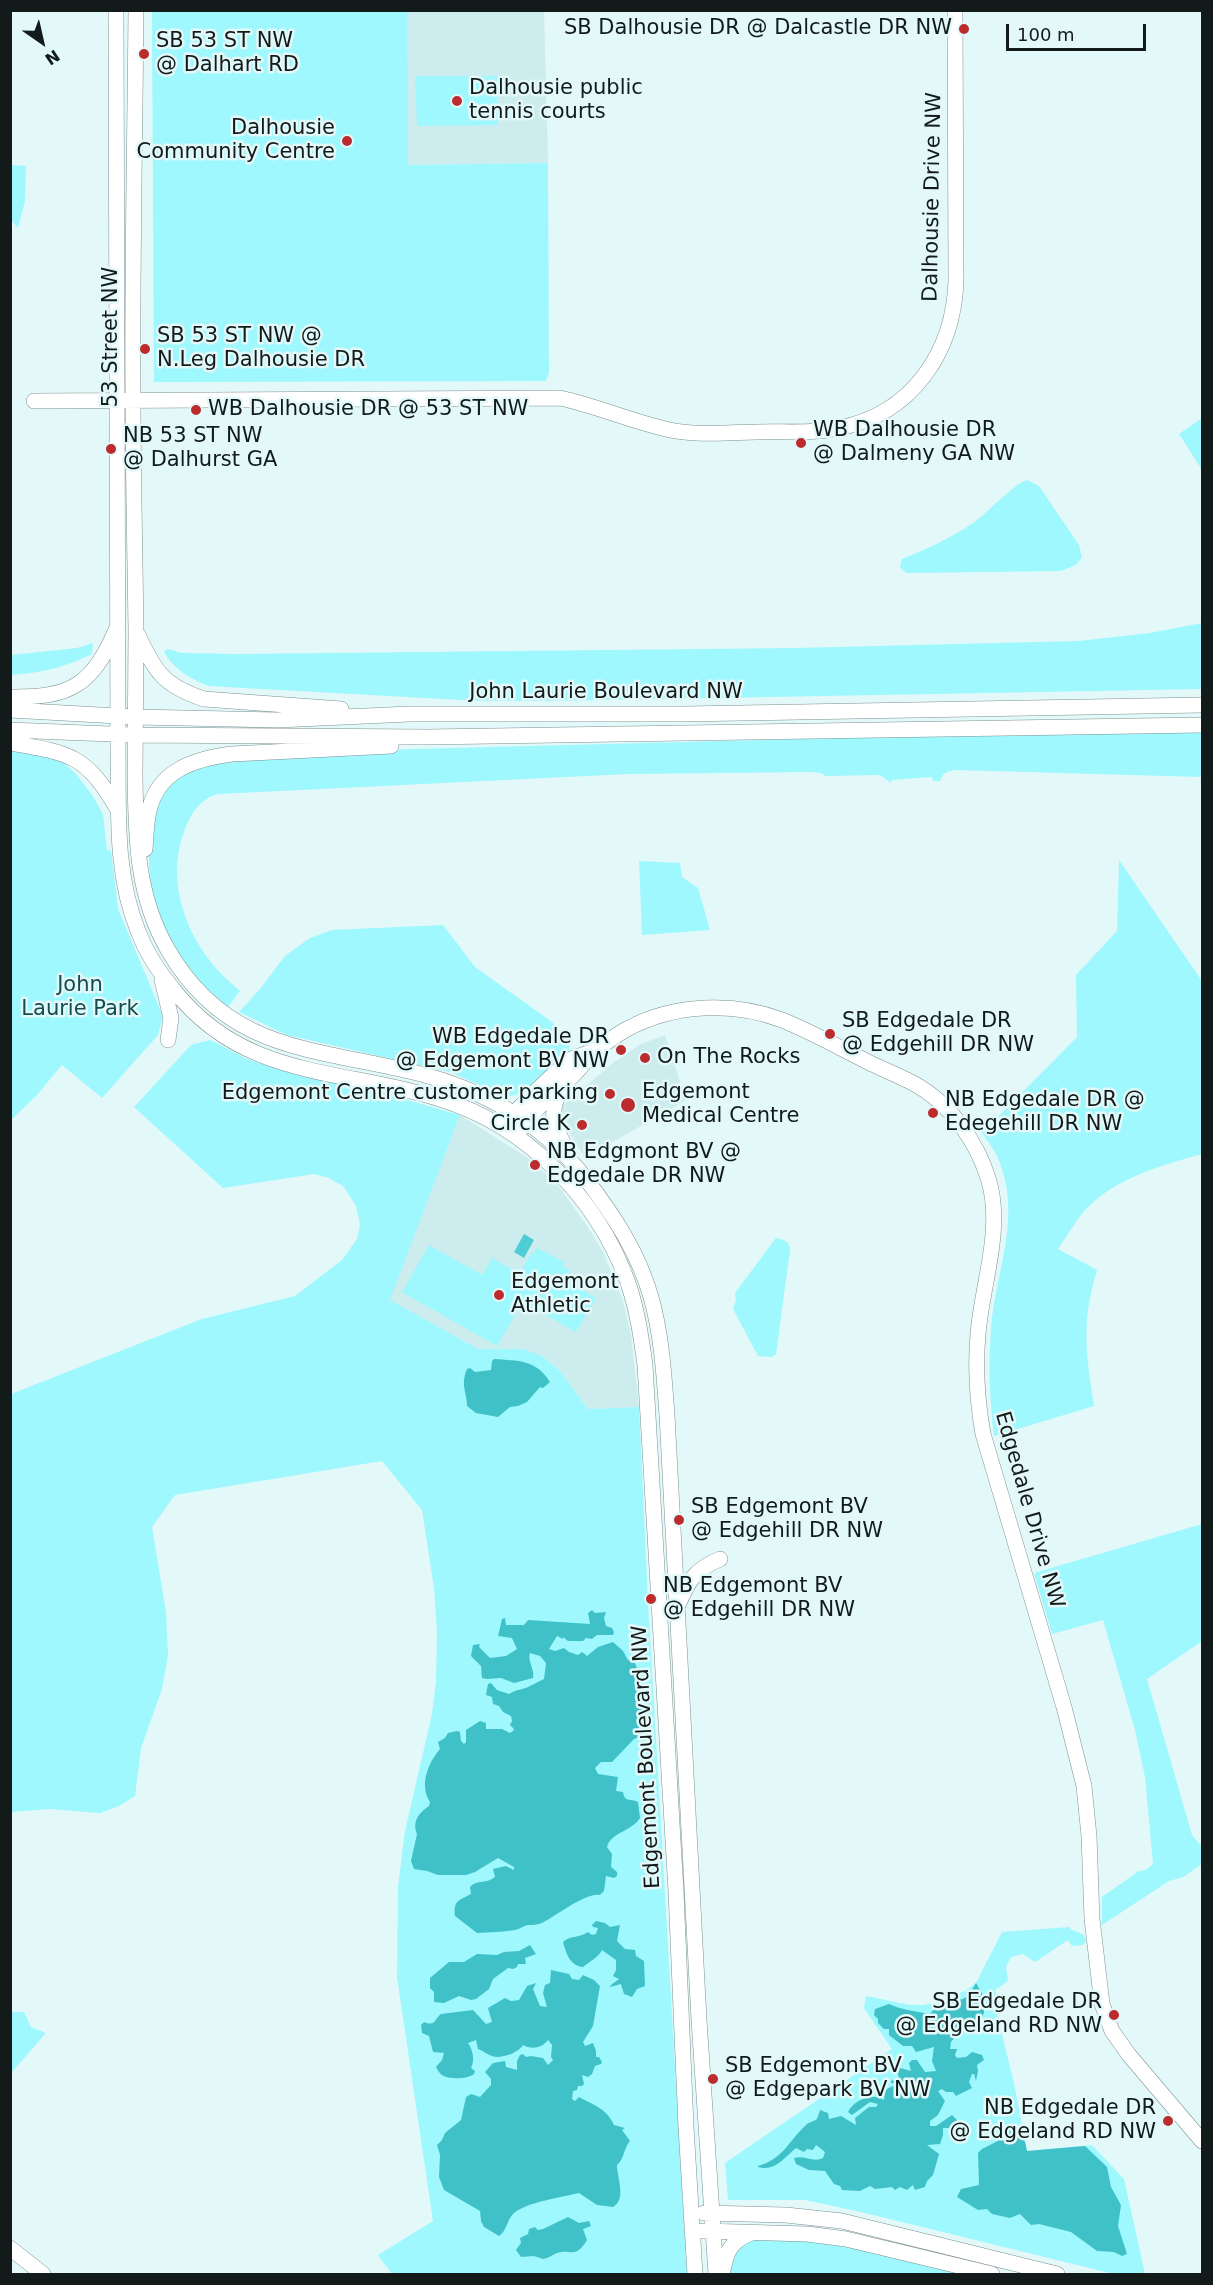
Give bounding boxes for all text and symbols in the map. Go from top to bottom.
north arrow [12,12,72,72]
scale bar [1009,12,1148,50]
place label: SB Dalhousie DR @ Dalcastle DR NW [564,16,952,42]
marker: SB Dalhousie DR @ Dalcastle DR NW [957,22,971,36]
text: 100 m [1017,24,1075,45]
place label: SB 53 ST NW @ Dalhart RD [156,29,299,79]
text: N [41,46,63,69]
marker: SB 53 ST NW @ Dalhart RD [137,47,151,61]
place label: Dalhousie public tennis courts [469,76,643,126]
street label: Dalhousie Drive NW [919,92,947,302]
marker: Dalhousie public tennis courts [450,94,464,108]
place label: Dalhousie Community Centre [137,116,335,166]
marker: Dalhousie Community Centre [340,134,354,148]
street label: 53 Street NW [99,267,125,407]
place label: SB 53 ST NW @ N.Leg Dalhousie DR [157,324,365,374]
marker: SB 53 ST NW @ N.Leg Dalhousie DR [138,342,152,356]
place label: WB Dalhousie DR @ 53 ST NW [208,397,528,423]
marker: WB Dalhousie DR @ 53 ST NW [189,403,203,417]
place label: WB Dalhousie DR @ Dalmeny GA NW [813,418,1015,468]
place label: NB 53 ST NW @ Dalhurst GA [123,424,277,474]
marker: WB Dalhousie DR @ Dalmeny GA NW [794,436,808,450]
marker: NB 53 ST NW @ Dalhurst GA [104,442,118,456]
street label: John Laurie Boulevard NW [469,680,743,706]
park label: John Laurie Park [21,973,139,1023]
place label: SB Edgedale DR @ Edgehill DR NW [842,1009,1034,1059]
place label: WB Edgedale DR @ Edgemont BV NW [396,1025,609,1075]
marker: SB Edgedale DR @ Edgehill DR NW [823,1027,837,1041]
marker: WB Edgedale DR @ Edgemont BV NW [614,1043,628,1057]
place label: On The Rocks [657,1045,800,1071]
marker: On The Rocks [638,1051,652,1065]
place label: Edgemont Medical Centre [642,1080,799,1130]
place label: Edgemont Centre customer parking [222,1081,598,1107]
marker: Edgemont Centre customer parking [603,1087,617,1101]
place label: NB Edgedale DR @ Edegehill DR NW [945,1088,1145,1138]
marker: Edgemont Medical Centre [619,1096,637,1114]
marker: NB Edgedale DR @ Edegehill DR NW [926,1106,940,1120]
place label: Circle K [491,1112,570,1138]
marker: Circle K [575,1118,589,1132]
place label: NB Edgmont BV @ Edgedale DR NW [547,1140,741,1190]
marker: NB Edgmont BV @ Edgedale DR NW [528,1158,542,1172]
place label: Edgemont Athletic [511,1270,619,1320]
marker: Edgemont Athletic [492,1288,506,1302]
street label: Edgedale Drive NW [989,1409,1069,1611]
place label: SB Edgemont BV @ Edgehill DR NW [691,1495,883,1545]
marker: SB Edgemont BV @ Edgehill DR NW [672,1513,686,1527]
place label: NB Edgemont BV @ Edgehill DR NW [663,1574,855,1624]
marker: NB Edgemont BV @ Edgehill DR NW [644,1592,658,1606]
street label: Edgemont Boulevard NW [628,1625,666,1889]
place label: SB Edgedale DR @ Edgeland RD NW [896,1990,1102,2040]
marker: SB Edgedale DR @ Edgeland RD NW [1107,2008,1121,2022]
place label: SB Edgemont BV @ Edgepark BV NW [725,2054,930,2104]
marker: SB Edgemont BV @ Edgepark BV NW [706,2072,720,2086]
place label: NB Edgedale DR @ Edgeland RD NW [950,2096,1156,2146]
marker: NB Edgedale DR @ Edgeland RD NW [1161,2114,1175,2128]

